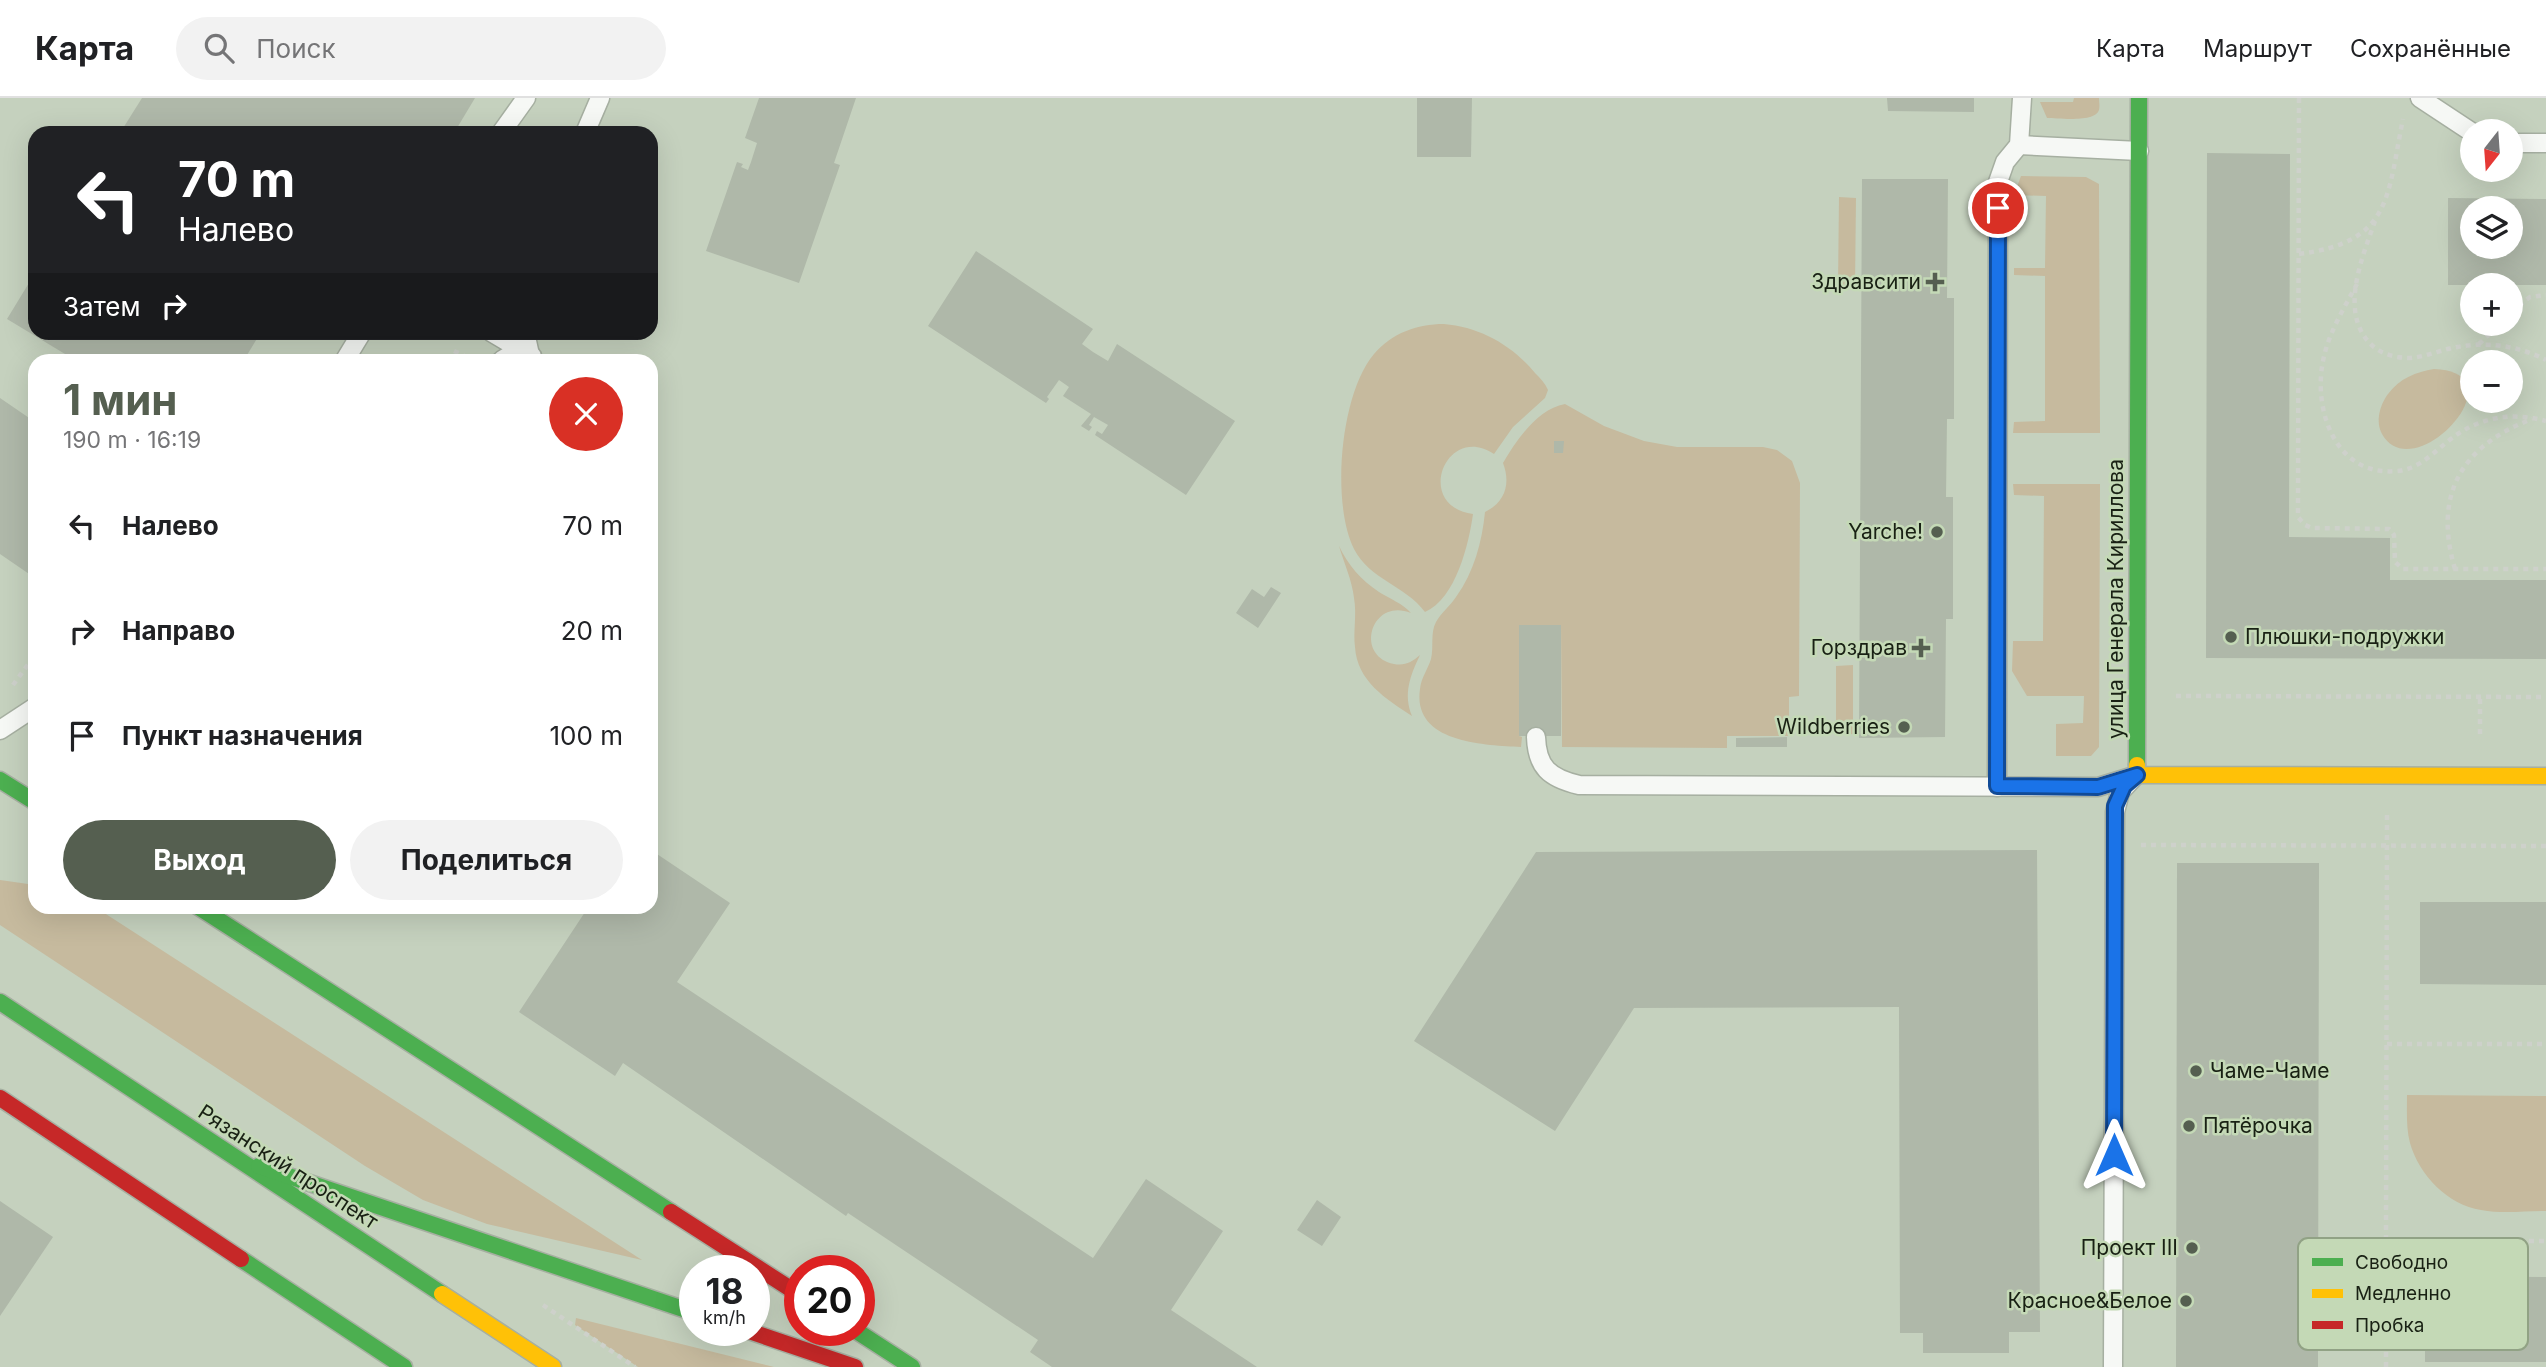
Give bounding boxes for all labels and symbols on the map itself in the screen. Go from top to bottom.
north arrow [2460,119,2524,182]
pin [1968,178,2028,238]
place label: Здравсити [1811,269,1921,294]
marker: Здравсити [1927,274,1943,290]
street label: улица Генерала Кириллова [2103,459,2128,739]
place label: Yarche! [1848,519,1923,544]
marker: Yarche! [1929,524,1945,540]
place label: Плюшки-подружки [2245,624,2444,649]
marker: Плюшки-подружки [2223,629,2239,645]
place label: Горздрав [1811,635,1907,660]
marker: Горздрав [1913,640,1929,656]
place label: Wildberries [1776,714,1890,739]
marker: Wildberries [1896,719,1912,735]
place label: Чаме-Чаме [2210,1058,2329,1083]
marker: Чаме-Чаме [2188,1063,2204,1079]
street label: Рязанский проспект [194,1099,383,1234]
place label: Пятёрочка [2203,1113,2313,1138]
position arrow [2077,1118,2151,1192]
marker: Пятёрочка [2181,1118,2197,1134]
place label: Проект III [2081,1235,2178,1260]
legend [2298,1238,2528,1350]
marker: Проект III [2184,1240,2200,1256]
text: Свободно [2355,1251,2448,1274]
speed limit sign: 20 [784,1255,875,1346]
text: Медленно [2355,1282,2451,1305]
place label: Красное&Белое [2008,1288,2172,1313]
marker: Красное&Белое [2178,1293,2194,1309]
text: Пробка [2355,1314,2424,1337]

